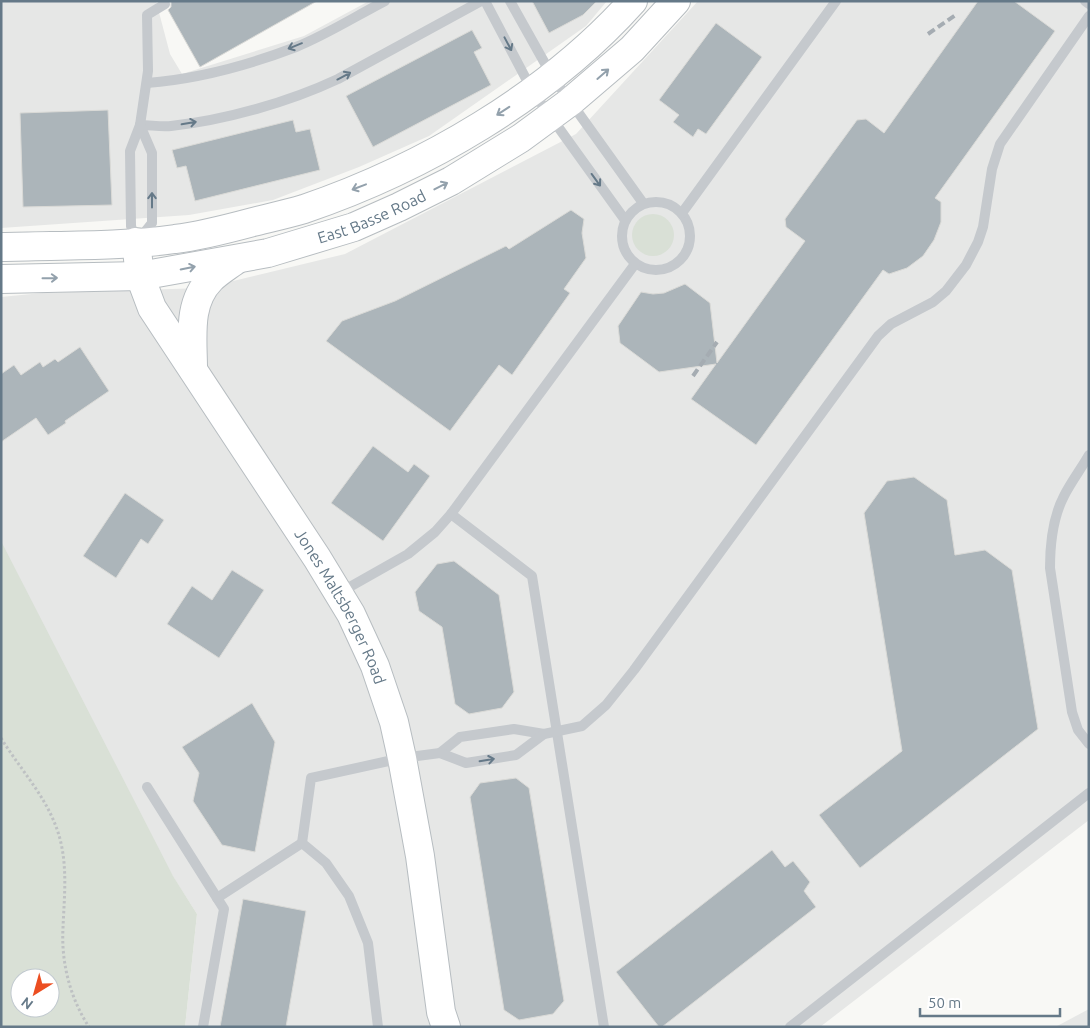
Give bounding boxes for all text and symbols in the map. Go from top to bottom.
one-way arrow [503,37,513,52]
one-way arrow [288,42,303,52]
one-way arrow [597,68,610,80]
one-way arrow [336,71,351,81]
one-way arrow [496,107,510,117]
one-way arrow [180,117,196,127]
one-way arrow [591,173,601,187]
one-way arrow [433,181,448,190]
one-way arrow [352,183,367,192]
street label: East Basse Road [315,186,429,247]
one-way arrow [147,192,157,208]
one-way arrow [180,263,196,272]
one-way arrow [42,273,58,282]
street label: Jones Maltsberger Road [291,525,389,686]
one-way arrow [478,754,494,764]
north arrow [10,968,60,1018]
scale bar [920,986,1060,1018]
text: N [18,994,36,1013]
text: 50 m [928,994,961,1011]

